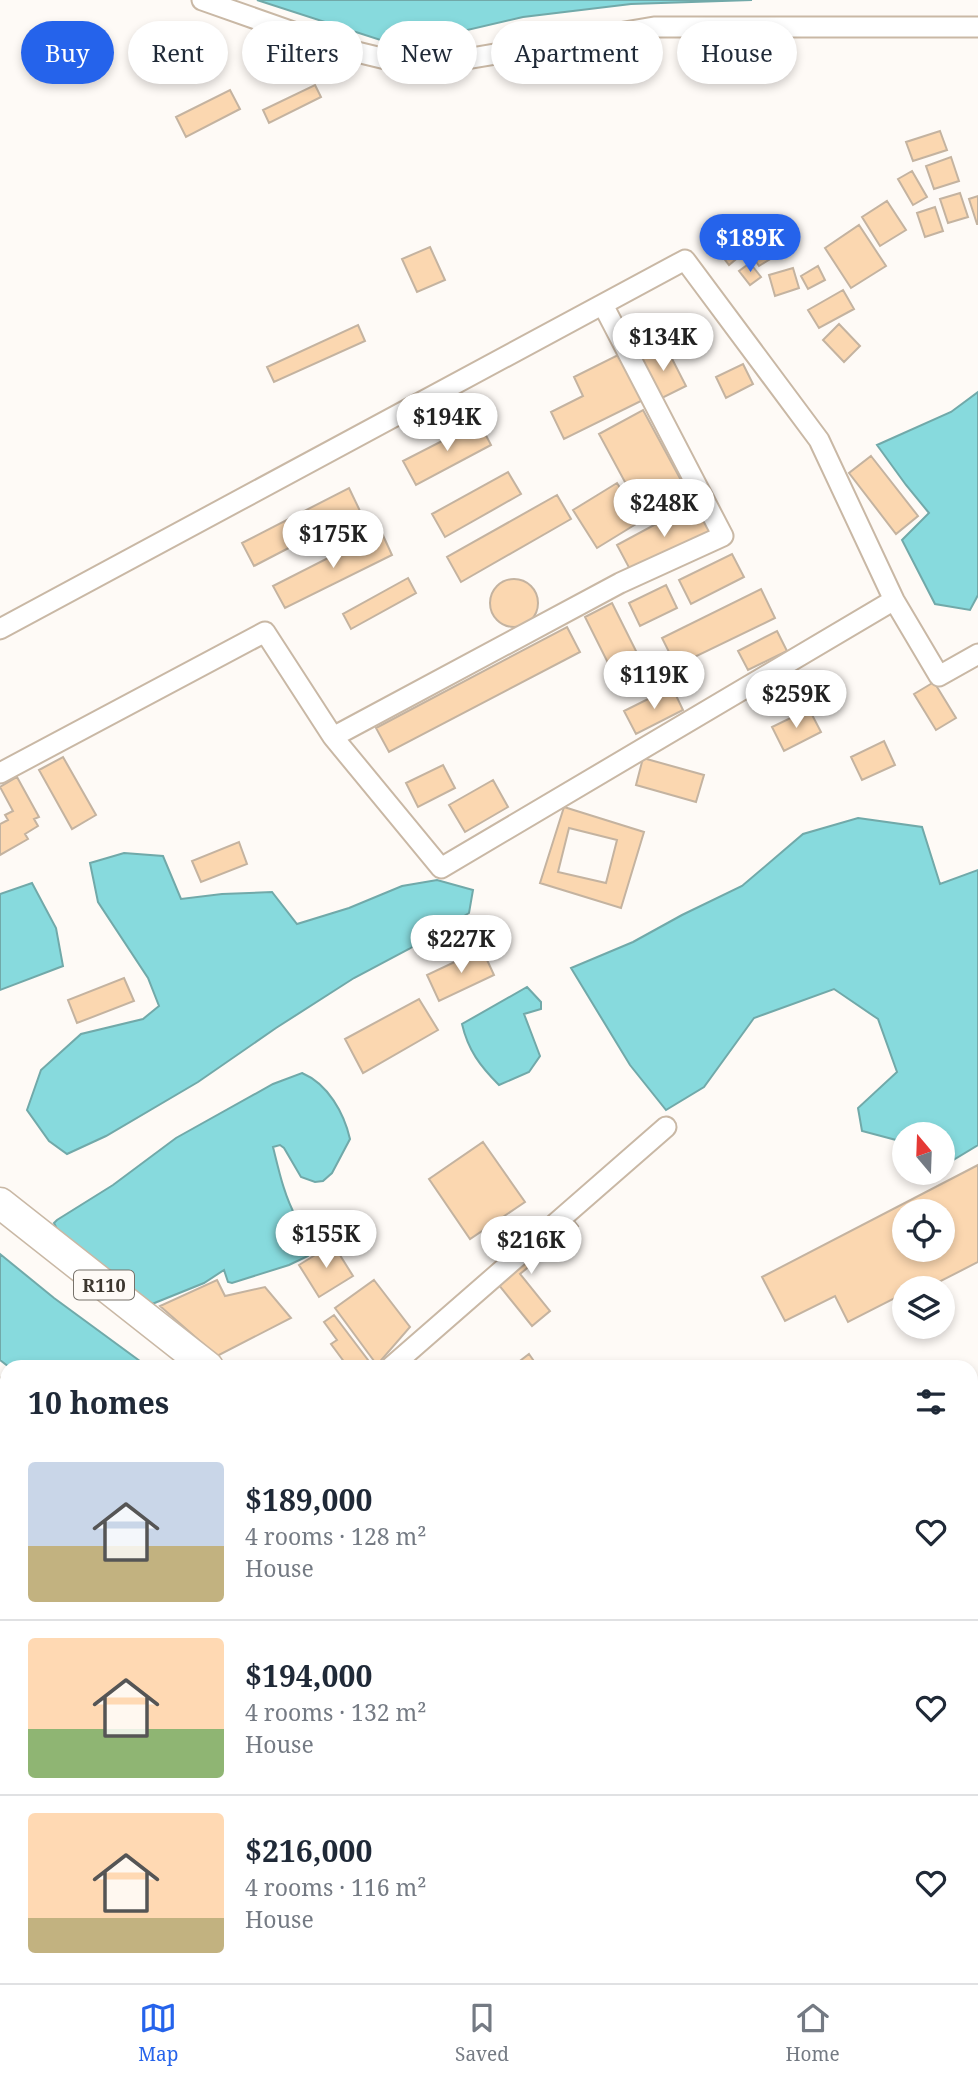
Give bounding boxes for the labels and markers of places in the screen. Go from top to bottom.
pin: $189K [701,215,799,274]
pin: $134K [614,314,712,373]
pin: $194K [398,393,496,453]
pin: $248K [615,480,713,539]
pin: $175K [284,510,382,570]
pin: $119K [605,652,703,711]
pin: $259K [747,670,845,730]
pin: $227K [412,916,510,975]
pin: $155K [277,1210,375,1270]
pin: $216K [482,1216,580,1276]

